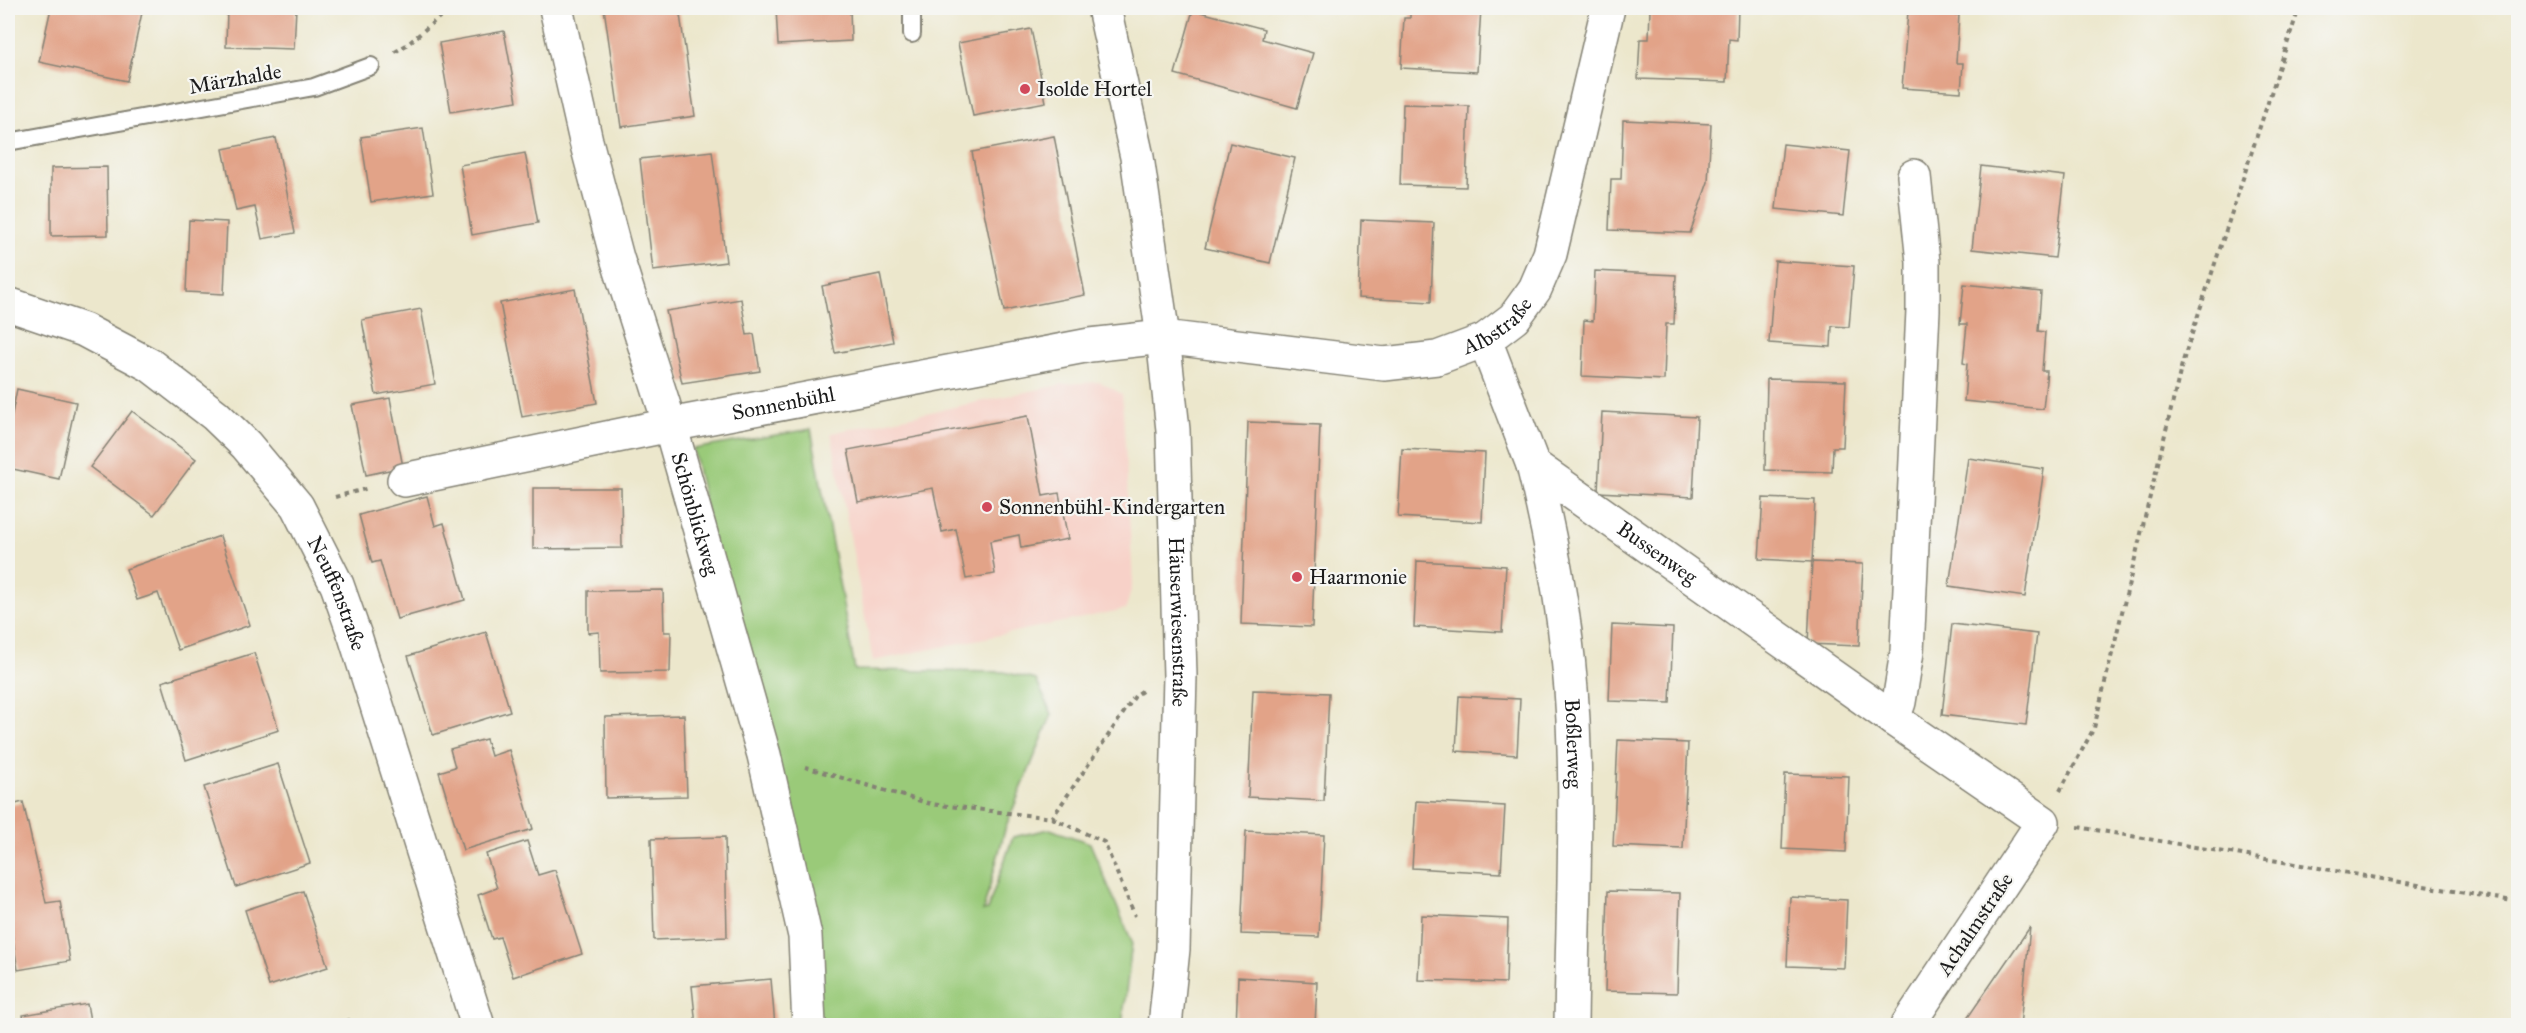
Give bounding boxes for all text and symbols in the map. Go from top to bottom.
street label: Märzhalde [187,58,284,100]
place label: Isolde Hortel [1037,76,1152,102]
marker: Isolde Hortel [1018,82,1032,96]
street label: Albstraße [1458,292,1538,360]
street label: Sonnenbühl [730,381,837,426]
street label: Schönblickweg [665,449,725,579]
place label: Sonnenbühl-Kindergarten [999,494,1225,520]
marker: Sonnenbühl-Kindergarten [980,500,994,514]
street label: Bussenweg [1612,515,1703,590]
street label: Neuffenstraße [301,532,372,654]
street label: Häuserwiesenstraße [1163,536,1193,708]
place label: Haarmonie [1309,564,1407,590]
marker: Haarmonie [1290,570,1304,584]
street label: Boßlerweg [1559,698,1588,789]
street label: Achalmstraße [1931,868,2019,981]

